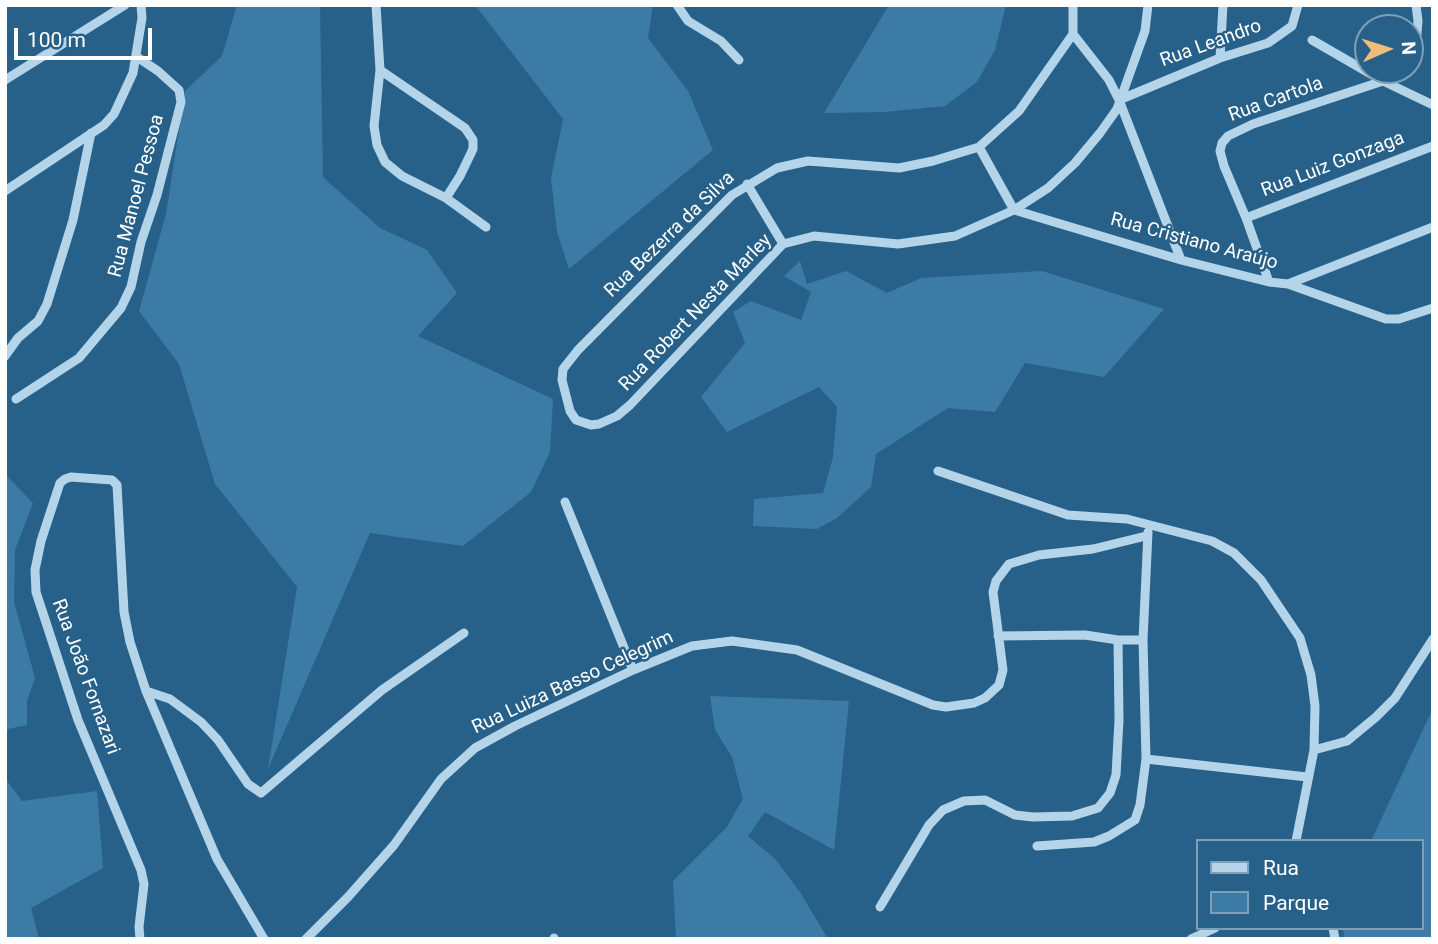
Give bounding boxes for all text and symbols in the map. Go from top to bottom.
scale bar [18,14,156,58]
north arrow [1354,14,1424,84]
street label: Rua Leandro [1157,15,1265,73]
text: 100 m [27,28,86,52]
text: N [1397,41,1420,55]
street label: Rua Cartola [1226,72,1326,128]
street label: Rua Manoel Pessoa [104,112,170,280]
street label: Rua Luiz Gonzaga [1258,127,1408,203]
street label: Rua Bezerra da Silva [600,167,740,303]
street label: Rua Cristiano Araújo [1108,209,1280,275]
street label: Rua Robert Nesta Marley [615,230,777,396]
street label: Rua João Fornazari [46,596,124,758]
street label: Rua Luiza Basso Celegrim [469,626,677,740]
legend [1196,839,1424,930]
text: Rua [1263,856,1299,880]
text: Parque [1263,891,1329,915]

